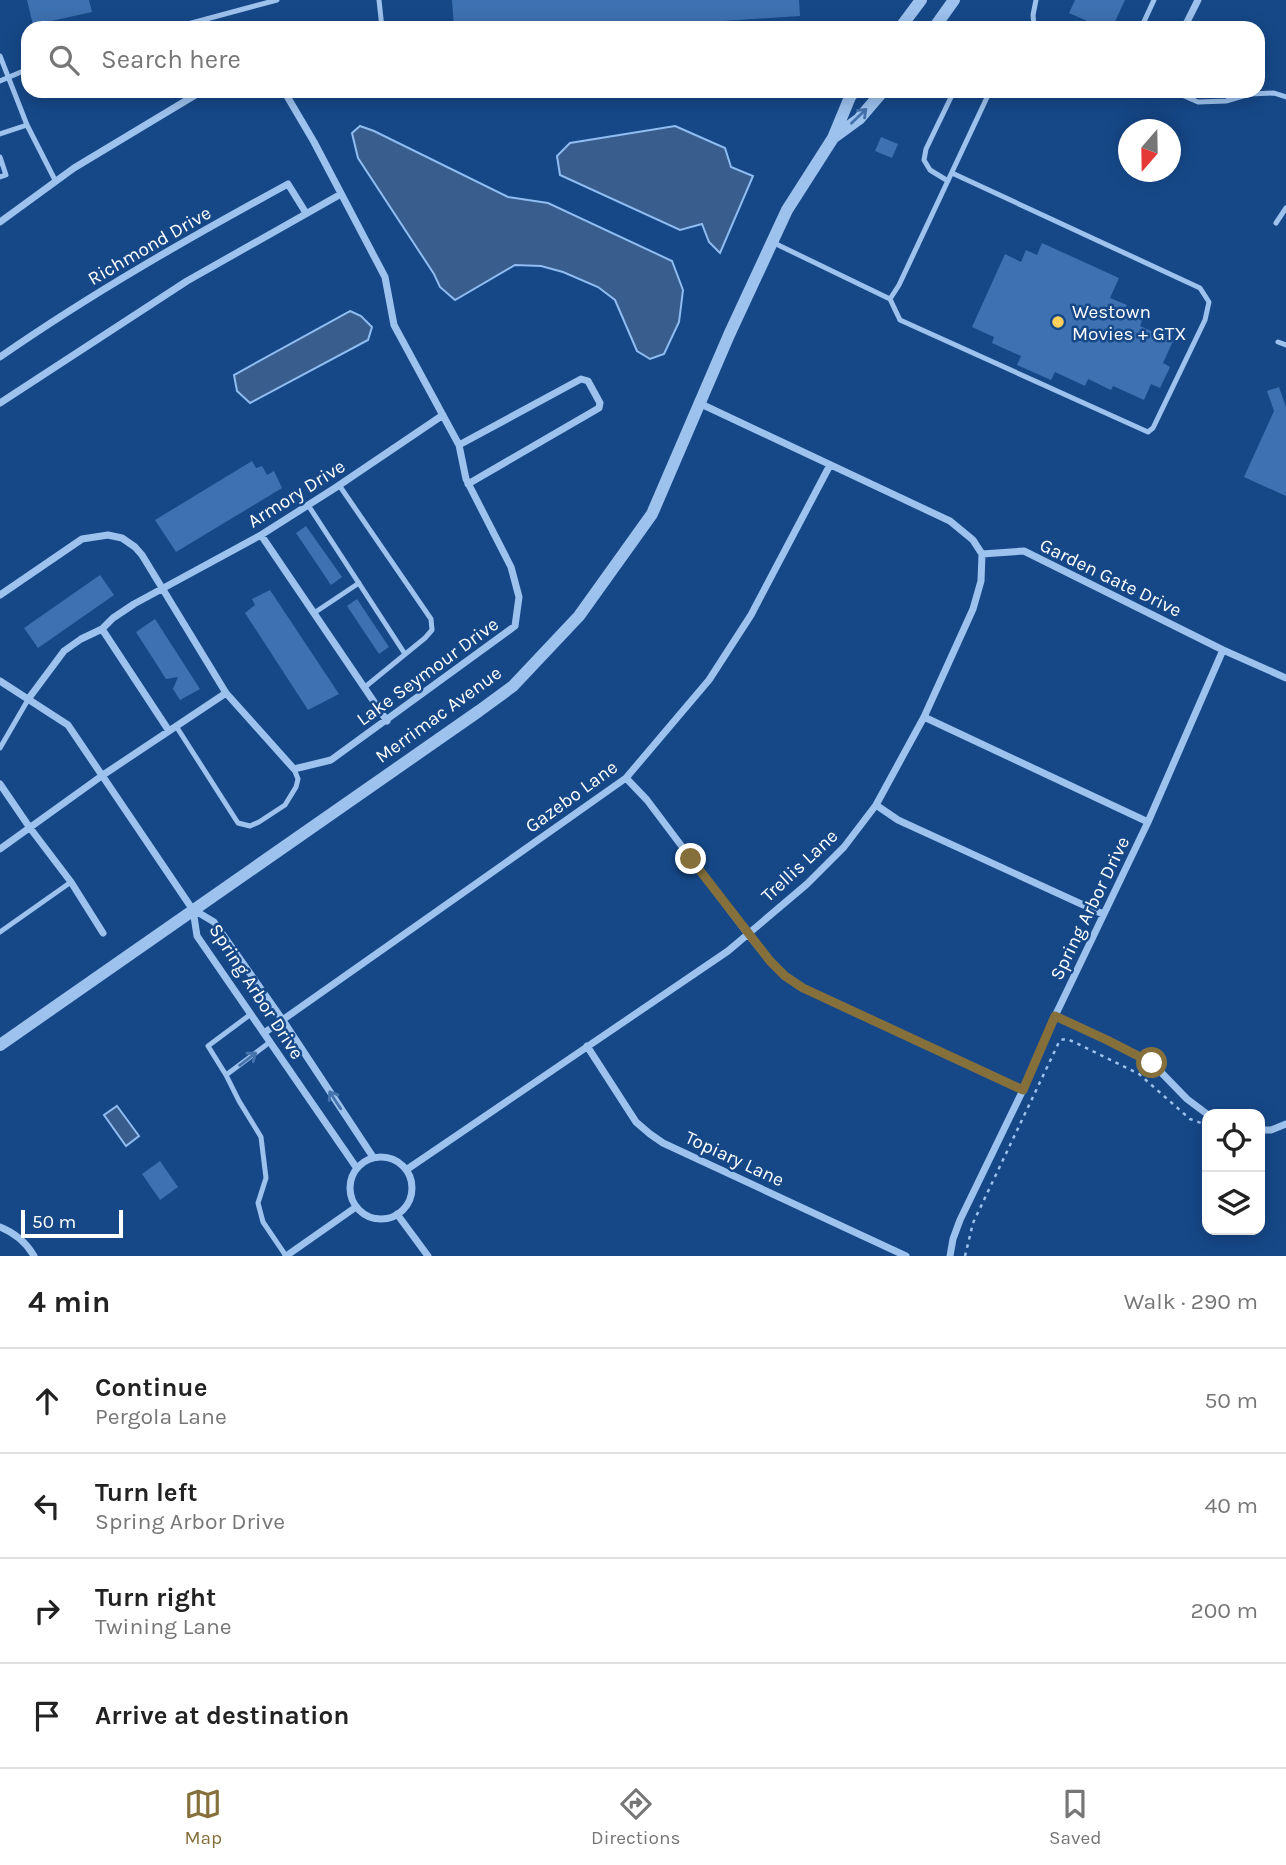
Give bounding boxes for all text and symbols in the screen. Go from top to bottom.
search box [21,21,1265,98]
icon: search [45,41,83,79]
text: Search here [101,44,241,75]
one-way arrow [851,108,868,125]
north arrow [1118,119,1181,182]
street label: Richmond Drive [84,202,215,290]
place label: Westown Movies + GTX [1072,301,1186,345]
marker: Westown Movies + GTX [1050,314,1066,330]
street label: Armory Drive [244,455,349,532]
street label: Garden Gate Drive [1036,534,1185,622]
street label: Lake Seymour Drive [352,613,503,731]
street label: Merrimac Avenue [371,662,506,768]
street label: Gazebo Lane [521,756,622,838]
street label: Trellis Lane [757,825,842,907]
street label: Spring Arbor Drive [1046,833,1134,984]
route end [675,843,706,874]
street label: Spring Arbor Drive [204,920,308,1063]
route start [1136,1047,1167,1078]
one-way arrow [239,1051,257,1066]
one-way arrow [328,1091,343,1110]
map controls [1202,1109,1265,1235]
button: locate [1202,1109,1265,1172]
street label: Topiary Lane [682,1126,787,1191]
button: layers [1202,1172,1265,1235]
scale bar [21,1207,122,1239]
text: 50 m [32,1211,76,1233]
text: 4 min [28,1284,110,1320]
text: Walk · 290 m [1124,1288,1258,1315]
text: Continue [95,1372,207,1403]
icon: ahead [28,1382,66,1420]
text: 50 m [1204,1387,1258,1414]
text: Pergola Lane [95,1403,227,1430]
text: Turn left [95,1477,197,1508]
icon: left [28,1487,66,1525]
text: 40 m [1205,1492,1258,1519]
text: Spring Arbor Drive [95,1508,285,1535]
text: Turn right [95,1582,216,1613]
icon: right [28,1592,66,1630]
text: 200 m [1190,1597,1258,1624]
text: Twining Lane [95,1613,232,1640]
icon: arrive [28,1697,66,1735]
text: Arrive at destination [95,1700,349,1731]
tab: Map [184,1785,222,1849]
tab: Directions [591,1785,680,1849]
tab: Saved [1049,1785,1102,1849]

